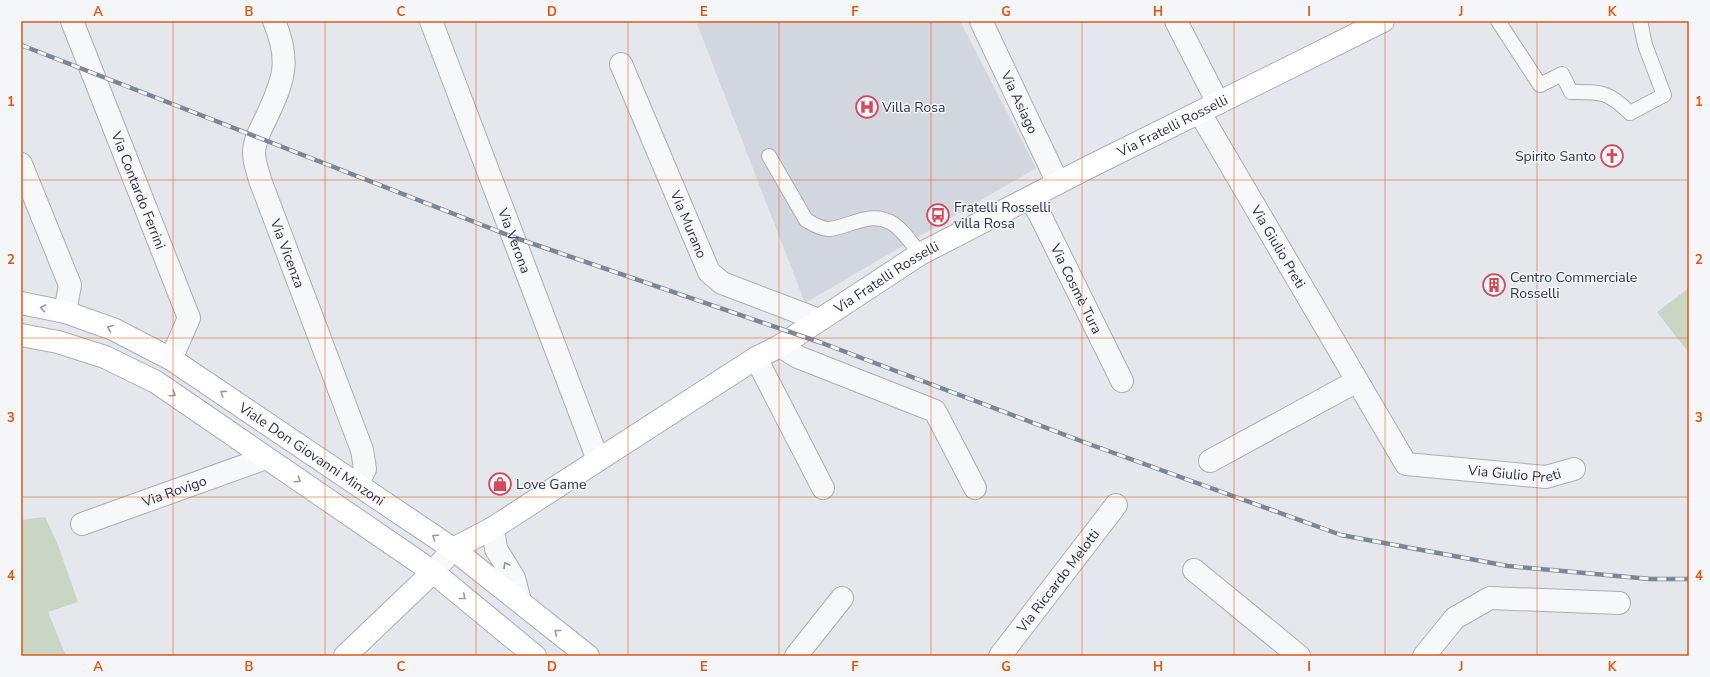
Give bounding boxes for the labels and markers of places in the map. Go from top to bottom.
hospital icon: Villa Rosa [854,94,880,120]
place label: Villa Rosa [881,98,945,117]
church icon: Spirito Santo [1599,143,1625,169]
place label: Spirito Santo [1515,147,1596,166]
place label: Fratelli Rosselli villa Rosa [954,198,1051,233]
bus stop icon: Fratelli Rosselli villa Rosa [925,202,951,228]
place label: Centro Commerciale Rosselli [1510,268,1637,303]
building icon: Centro Commerciale Rosselli [1481,272,1507,298]
shop icon: Love Game [487,471,513,497]
place label: Love Game [516,475,586,494]

